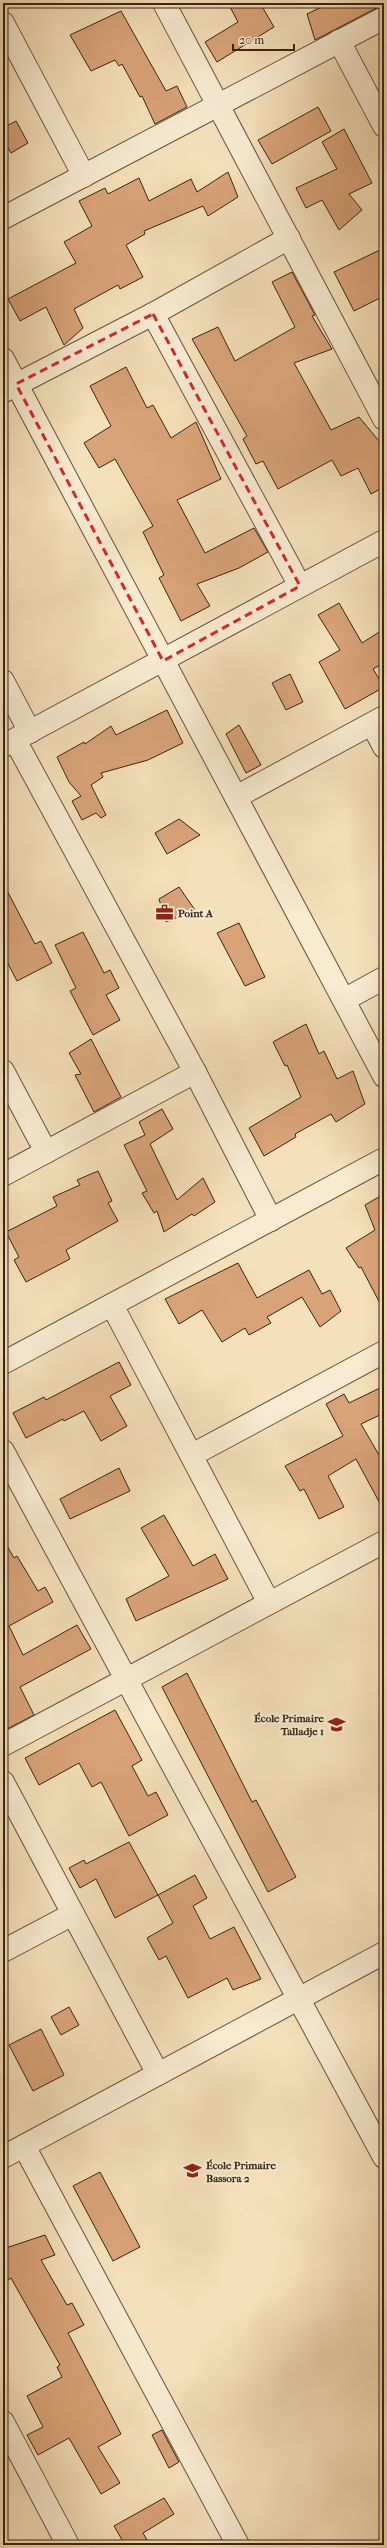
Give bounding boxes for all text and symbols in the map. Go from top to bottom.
scale bar [233,26,294,52]
text: 20 m [239,33,264,47]
office icon: Point A [155,903,175,923]
place label: Point A [178,907,214,920]
place label: École Primaire Talladje 1 [254,1712,325,1738]
school or university icon: École Primaire Talladje 1 [327,1714,347,1734]
place label: École Primaire Bassora 2 [206,2159,276,2185]
school or university icon: École Primaire Bassora 2 [183,2161,203,2181]

